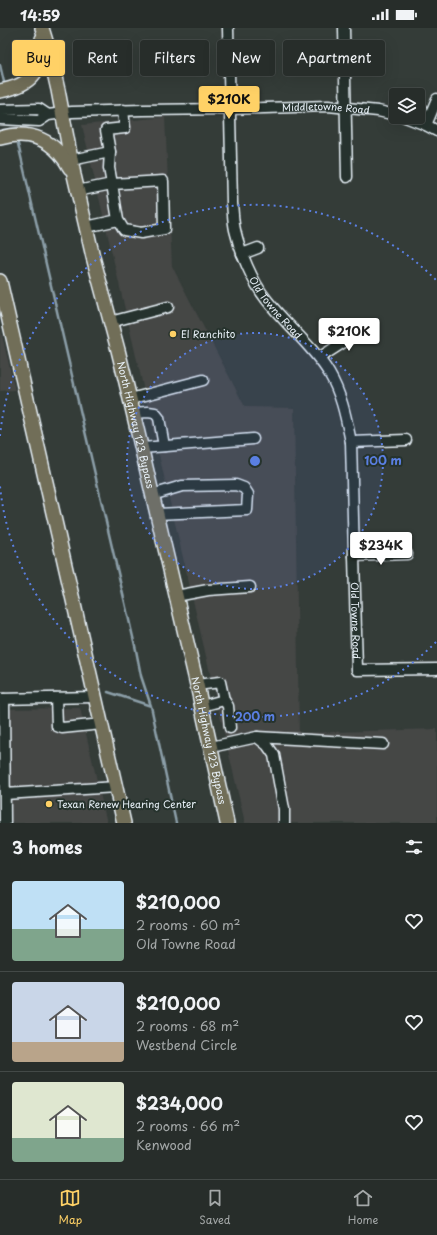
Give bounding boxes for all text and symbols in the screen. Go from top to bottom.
text: 14:59 [20,3,60,26]
chip: Buy [12,40,65,76]
chip: Rent [73,40,132,76]
chip: Filters [140,40,209,76]
chip: New [217,40,275,76]
chip: Apartment [283,40,385,76]
pin: $210K [201,86,257,120]
map controls [389,88,425,124]
button: layers [389,88,425,124]
text: $210K [208,89,250,108]
street label: Middletowne Road [282,98,371,117]
street label: Old Towne Road [246,273,306,342]
pin: $210K [321,318,377,352]
text: $210K [328,321,370,340]
place label: El Ranchito [181,326,236,341]
marker: El Ranchito [168,329,178,339]
street label: North Highway 123 Bypass [114,360,159,490]
text: 100 m [364,451,402,469]
centre of rings [248,454,262,468]
pin: $234K [353,532,409,566]
text: $234K [359,535,403,554]
street label: Old Towne Road [348,582,365,659]
street label: North Highway 123 Bypass [188,675,231,806]
text: 200 m [235,707,275,725]
place label: Texan Renew Hearing Center [57,796,196,811]
marker: Texan Renew Hearing Center [44,799,54,809]
text: 3 homes [12,834,82,860]
icon: filters [403,836,425,858]
text: $210,000 [136,889,221,915]
icon: home [44,897,92,945]
icon: heart [403,910,425,932]
text: 2 rooms · 60 m² [136,915,241,934]
text: Old Towne Road [136,934,236,953]
text: $210,000 [136,990,221,1016]
icon: home [44,998,92,1046]
icon: heart [403,1011,425,1033]
text: 2 rooms · 68 m² [136,1016,239,1035]
text: Westbend Circle [136,1035,237,1054]
text: $234,000 [136,1090,223,1116]
icon: home [44,1098,92,1146]
icon: heart [403,1111,425,1133]
text: 2 rooms · 66 m² [136,1116,240,1135]
text: Kenwood [136,1135,192,1154]
tab: Map [59,1187,82,1228]
tab: Saved [199,1187,231,1228]
tab: Home [348,1187,378,1228]

